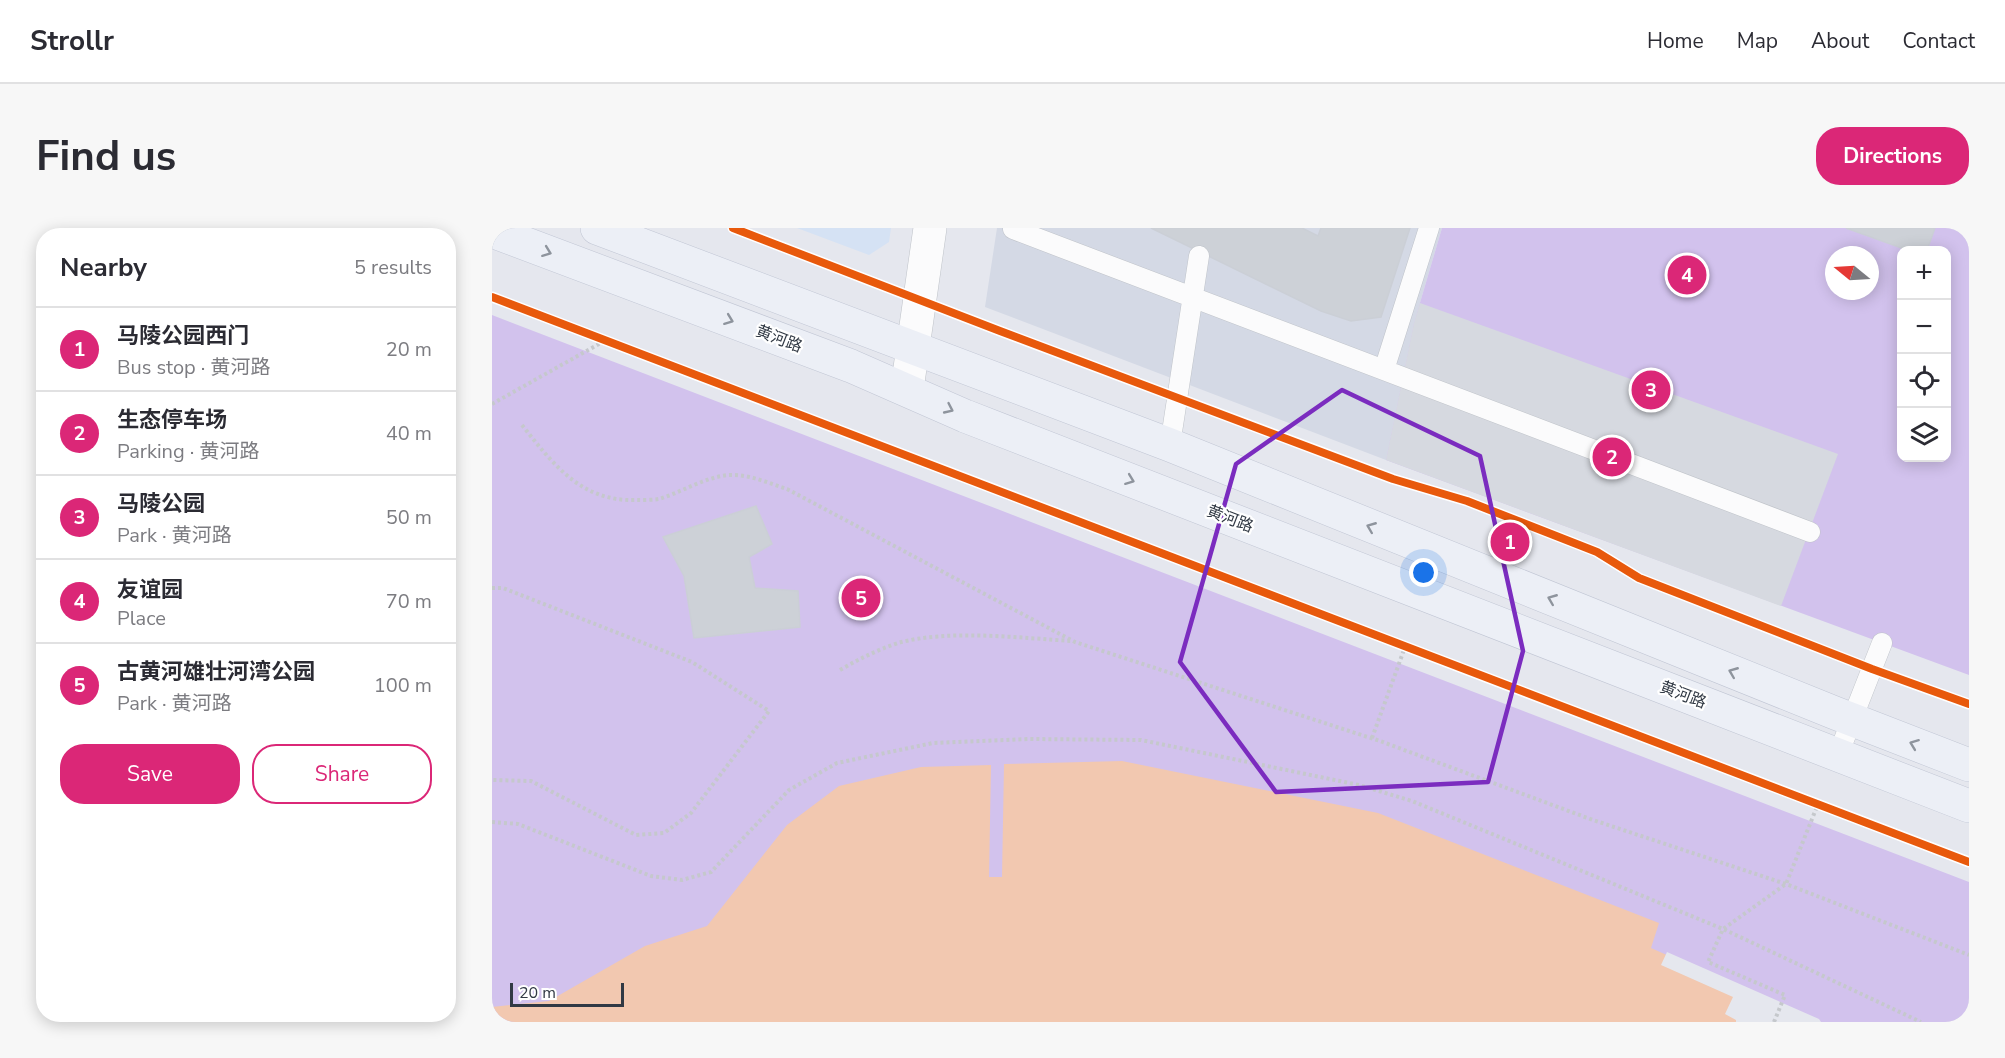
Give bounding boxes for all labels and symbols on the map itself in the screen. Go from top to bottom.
one-way arrow [541,244,552,257]
north arrow [1825,246,1879,300]
pin: 4 [1668,252,1706,298]
one-way arrow [723,313,734,326]
street label: 黄河路 [753,320,805,358]
pin: 3 [1632,368,1670,412]
one-way arrow [943,401,954,413]
pin: 2 [1592,434,1632,480]
one-way arrow [1124,473,1135,485]
street label: 黄河路 [1204,500,1256,538]
pin: 1 [1490,520,1530,564]
one-way arrow [1367,521,1377,534]
your location [1409,558,1438,587]
pin: 5 [842,576,880,620]
one-way arrow [1547,594,1558,607]
one-way arrow [1728,667,1739,679]
street label: 黄河路 [1657,676,1709,714]
one-way arrow [1910,739,1921,751]
scale bar [510,980,624,1008]

